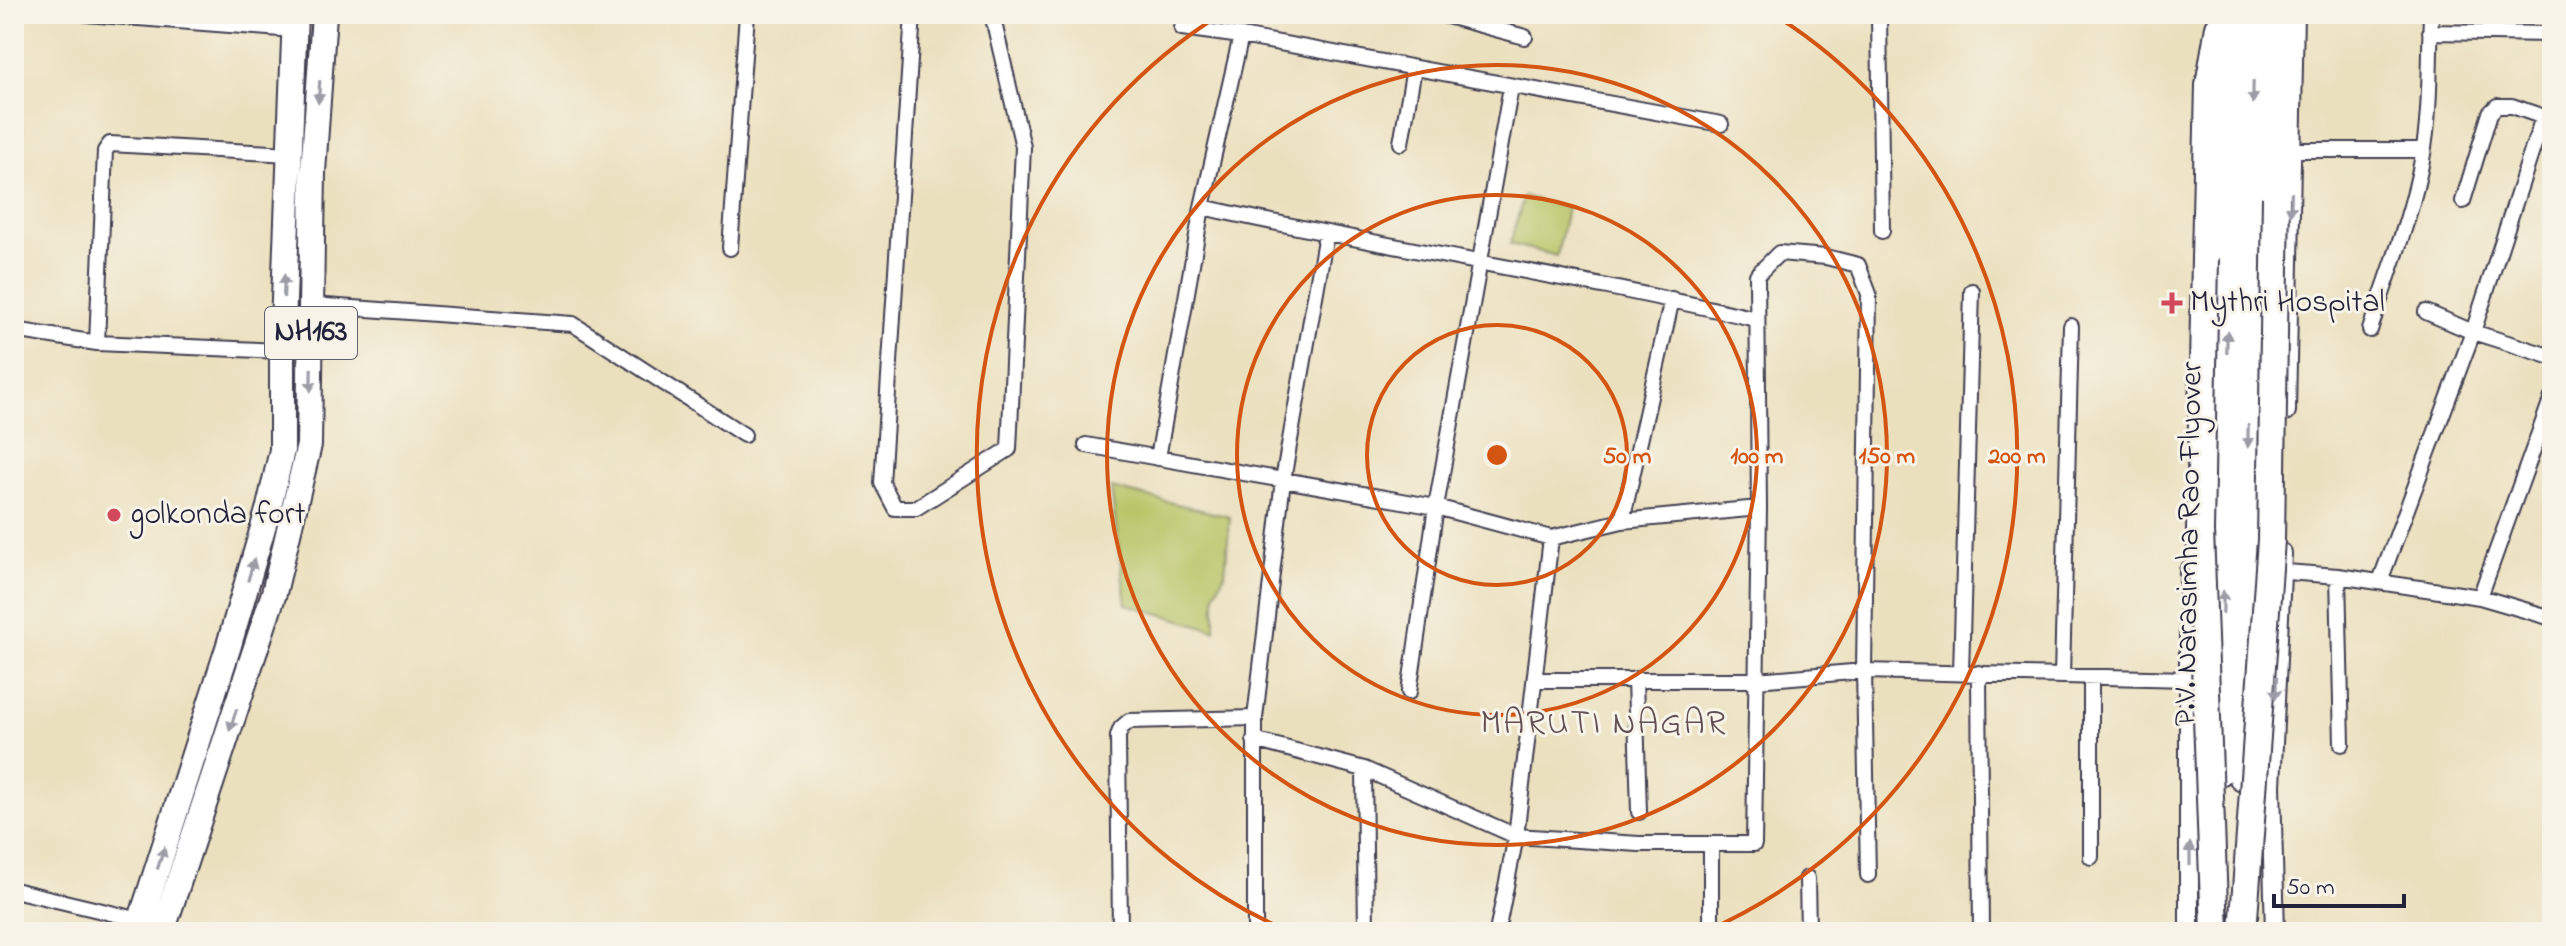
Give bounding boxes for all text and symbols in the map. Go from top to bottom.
one-way arrow [312,80,325,105]
one-way arrow [2247,80,2259,105]
one-way arrow [2285,192,2298,217]
one-way arrow [278,273,291,298]
place label: Mythri Hospital [2190,280,2385,327]
marker: Mythri Hospital [2161,292,2183,314]
road number: NH163 [265,307,357,359]
one-way arrow [2221,329,2233,354]
street label: P.V. Narasimha Rao Flyover [2163,361,2217,727]
one-way arrow [304,368,317,393]
one-way arrow [2242,424,2254,449]
text: 50 m [1603,440,1652,475]
text: 100 m [1731,440,1784,475]
text: 150 m [1859,440,1916,475]
text: 200 m [1987,440,2046,475]
centre of rings [1483,441,1511,469]
place label: golkonda fort [129,492,306,539]
marker: golkonda fort [105,506,123,524]
one-way arrow [245,557,258,581]
one-way arrow [2217,589,2229,614]
one-way arrow [2270,676,2283,701]
district label: MARUTI NAGAR [1481,700,1727,750]
one-way arrow [226,708,238,732]
one-way arrow [2184,841,2196,866]
one-way arrow [155,845,167,869]
scale bar [2274,858,2404,908]
text: 50 m [2286,871,2335,906]

